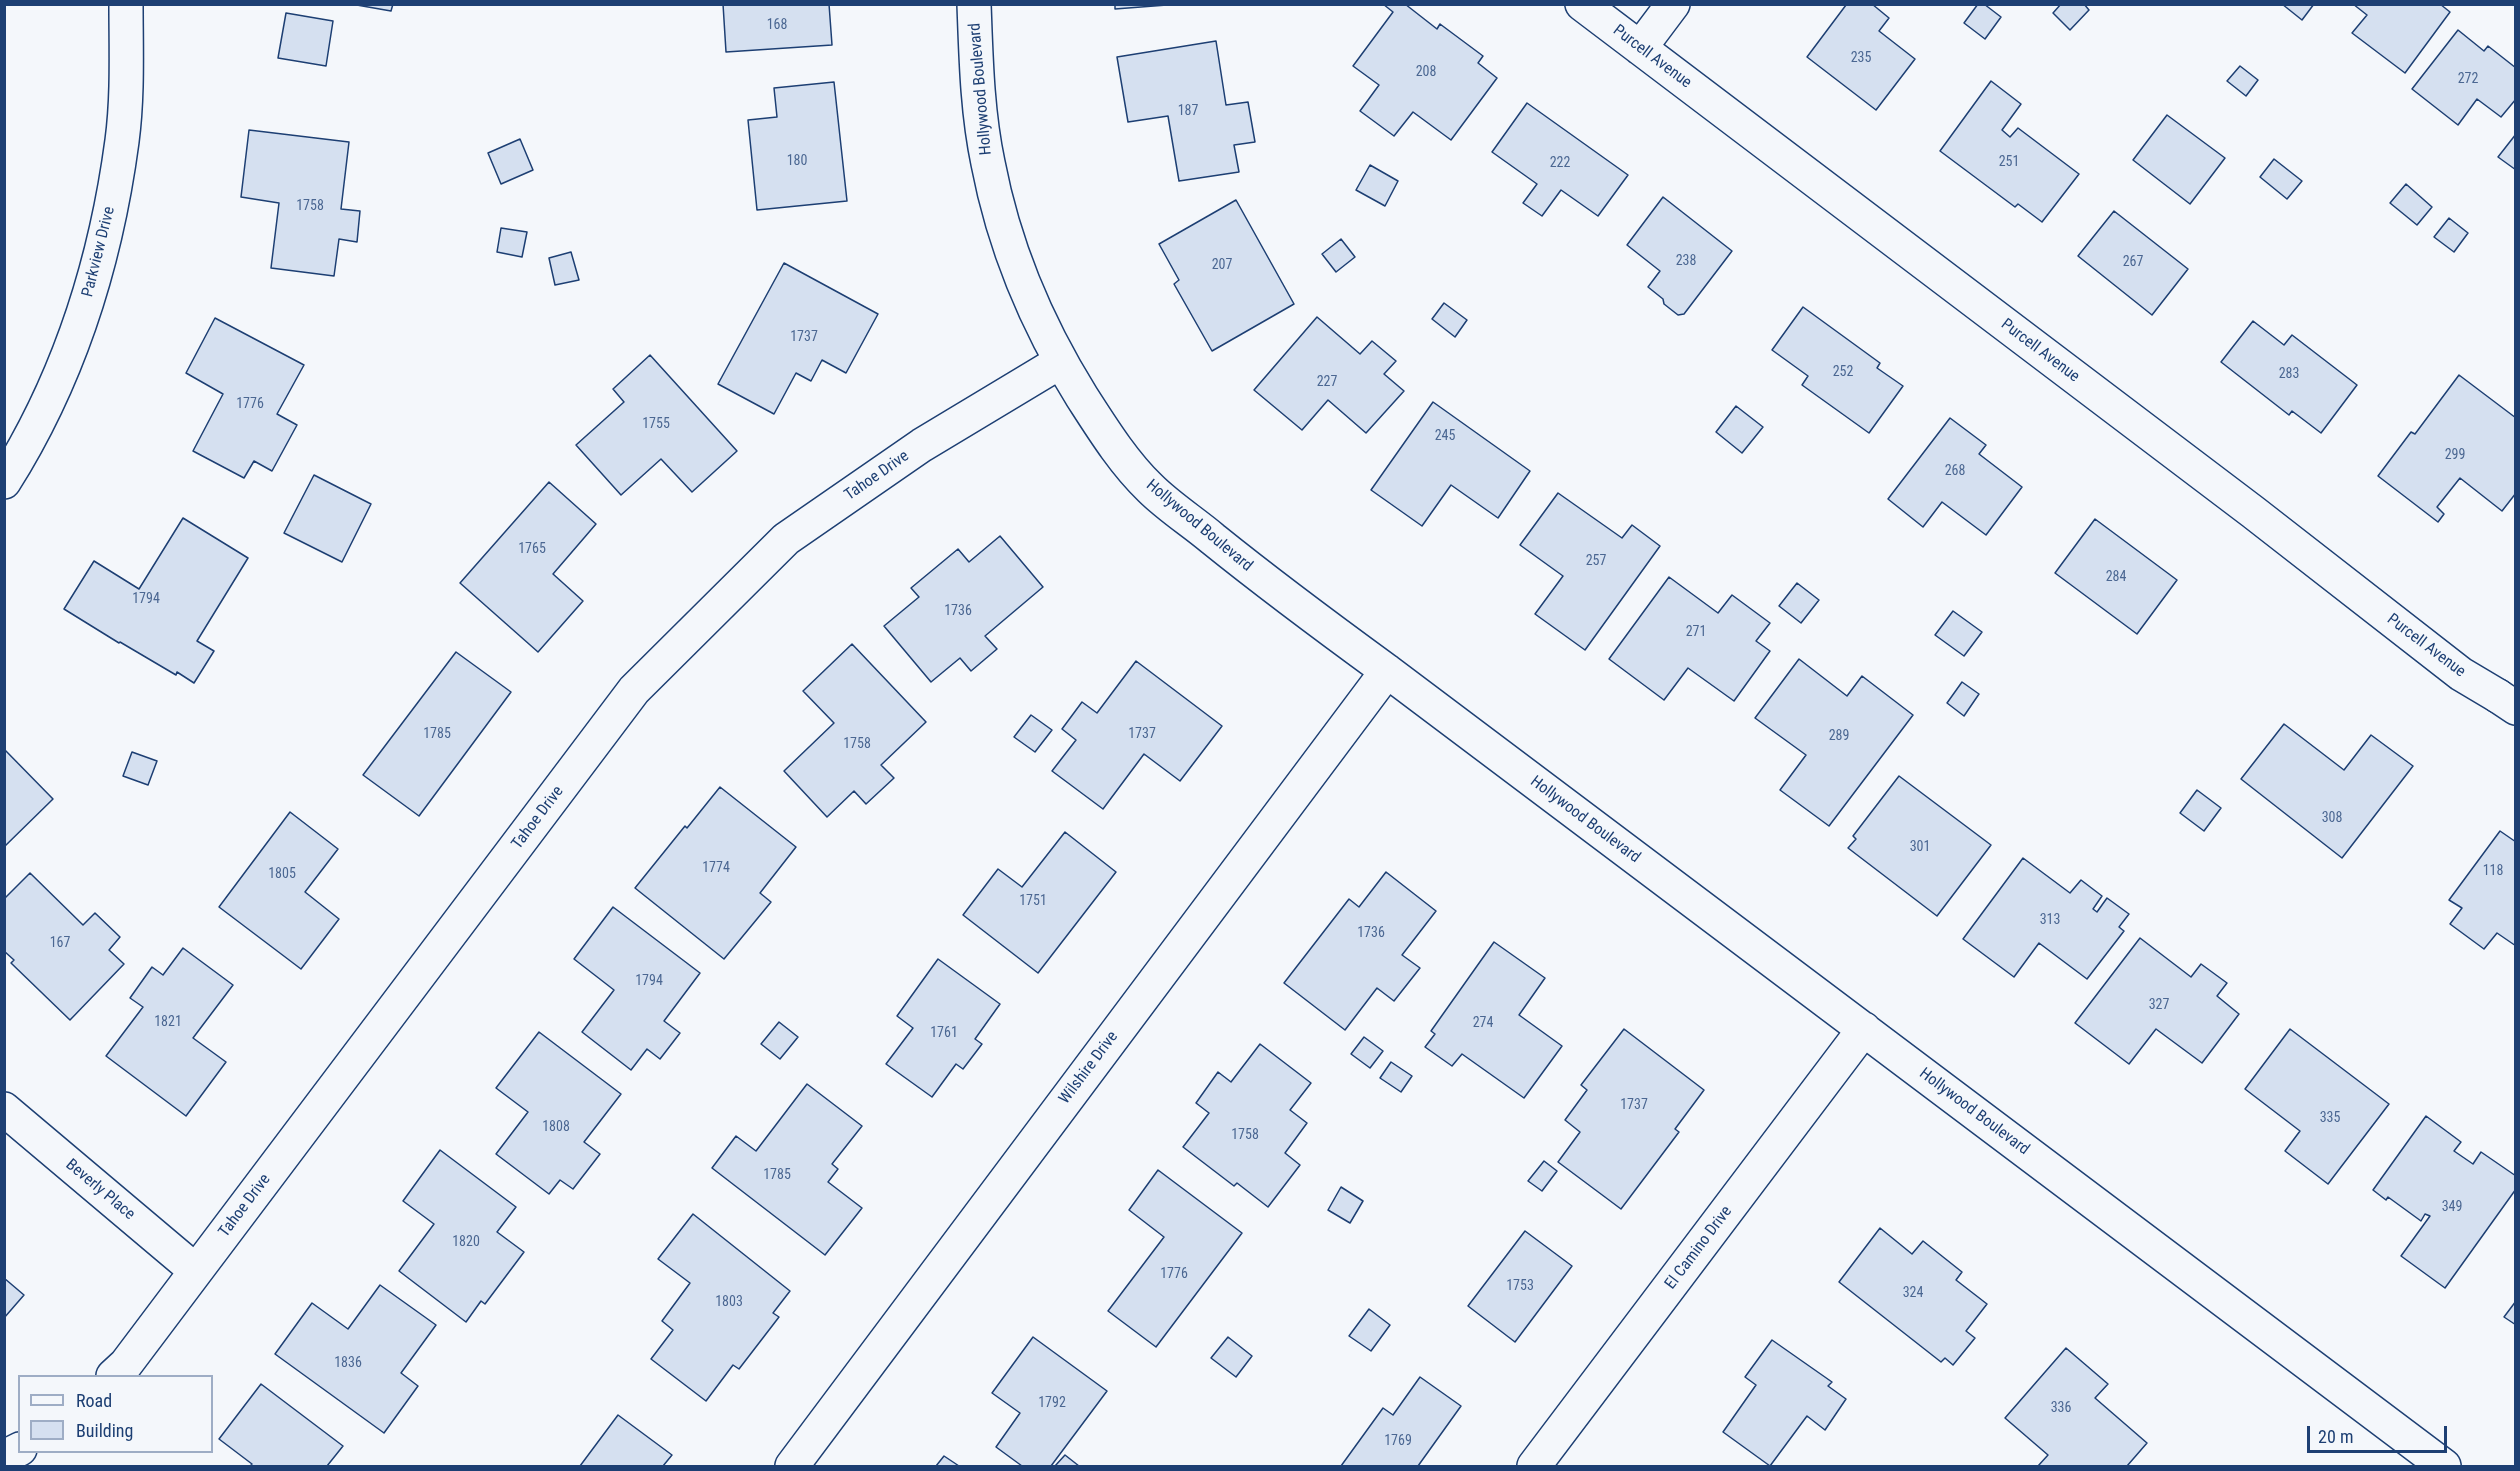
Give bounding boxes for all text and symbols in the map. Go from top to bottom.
house number: 168 [767,17,787,33]
street label: Purcell Avenue [1609,21,1695,93]
street label: Hollywood Boulevard [966,22,996,156]
house number: 235 [1851,50,1871,66]
house number: 208 [1416,64,1436,80]
house number: 272 [2458,71,2478,87]
house number: 187 [1178,103,1198,119]
house number: 180 [787,153,807,169]
house number: 251 [1999,154,2019,170]
house number: 222 [1550,155,1570,171]
house number: 1758 [296,198,324,214]
street label: Parkview Drive [78,205,120,299]
house number: 238 [1676,253,1696,269]
house number: 267 [2123,254,2143,270]
house number: 207 [1212,257,1232,273]
street label: Purcell Avenue [1997,315,2083,387]
house number: 1737 [790,329,818,345]
house number: 252 [1833,364,1853,380]
house number: 283 [2279,366,2299,382]
house number: 227 [1317,374,1337,390]
house number: 1776 [236,396,264,412]
house number: 1755 [642,416,670,432]
house number: 245 [1435,428,1455,444]
street label: Tahoe Drive [841,447,913,505]
house number: 299 [2445,447,2465,463]
house number: 268 [1945,463,1965,479]
street label: Hollywood Boulevard [1142,476,1256,576]
house number: 1765 [518,541,546,557]
house number: 257 [1586,553,1606,569]
house number: 284 [2106,569,2126,585]
house number: 1794 [132,591,160,607]
house number: 1736 [944,603,972,619]
street label: Purcell Avenue [2383,610,2469,682]
house number: 271 [1686,624,1706,640]
house number: 1785 [423,726,451,742]
house number: 1737 [1128,726,1156,742]
house number: 289 [1829,728,1849,744]
house number: 1758 [843,736,871,752]
street label: Hollywood Boulevard [1526,772,1644,868]
street label: Tahoe Drive [508,783,568,853]
house number: 308 [2322,810,2342,826]
house number: 301 [1910,839,1930,855]
house number: 1774 [702,860,730,876]
house number: 118 [2483,863,2503,879]
house number: 1805 [268,866,296,882]
house number: 1751 [1019,893,1047,909]
house number: 313 [2040,912,2060,928]
house number: 1736 [1357,925,1385,941]
house number: 167 [50,935,70,951]
house number: 1794 [635,973,663,989]
house number: 327 [2149,997,2169,1013]
house number: 1821 [154,1014,182,1030]
house number: 274 [1473,1015,1493,1031]
house number: 1761 [930,1025,958,1041]
street label: Wilshire Drive [1055,1028,1123,1108]
street label: Hollywood Boulevard [1915,1064,2033,1160]
house number: 1737 [1620,1097,1648,1113]
house number: 335 [2320,1110,2340,1126]
house number: 1808 [542,1119,570,1135]
house number: 1758 [1231,1127,1259,1143]
street label: Beverly Place [62,1156,138,1224]
house number: 1785 [763,1167,791,1183]
street label: Tahoe Drive [215,1171,275,1241]
house number: 349 [2442,1199,2462,1215]
street label: El Camino Drive [1662,1203,1736,1293]
house number: 1820 [452,1234,480,1250]
house number: 1776 [1160,1266,1188,1282]
house number: 1753 [1506,1278,1534,1294]
house number: 324 [1903,1285,1923,1301]
house number: 1803 [715,1294,743,1310]
house number: 1836 [334,1355,362,1371]
legend [18,1375,213,1453]
text: Road [76,1390,112,1411]
house number: 1792 [1038,1395,1066,1411]
house number: 336 [2051,1400,2071,1416]
scale bar [2310,1414,2450,1452]
text: Building [76,1420,133,1441]
text: 20 m [2318,1426,2353,1447]
house number: 1769 [1384,1433,1412,1449]

